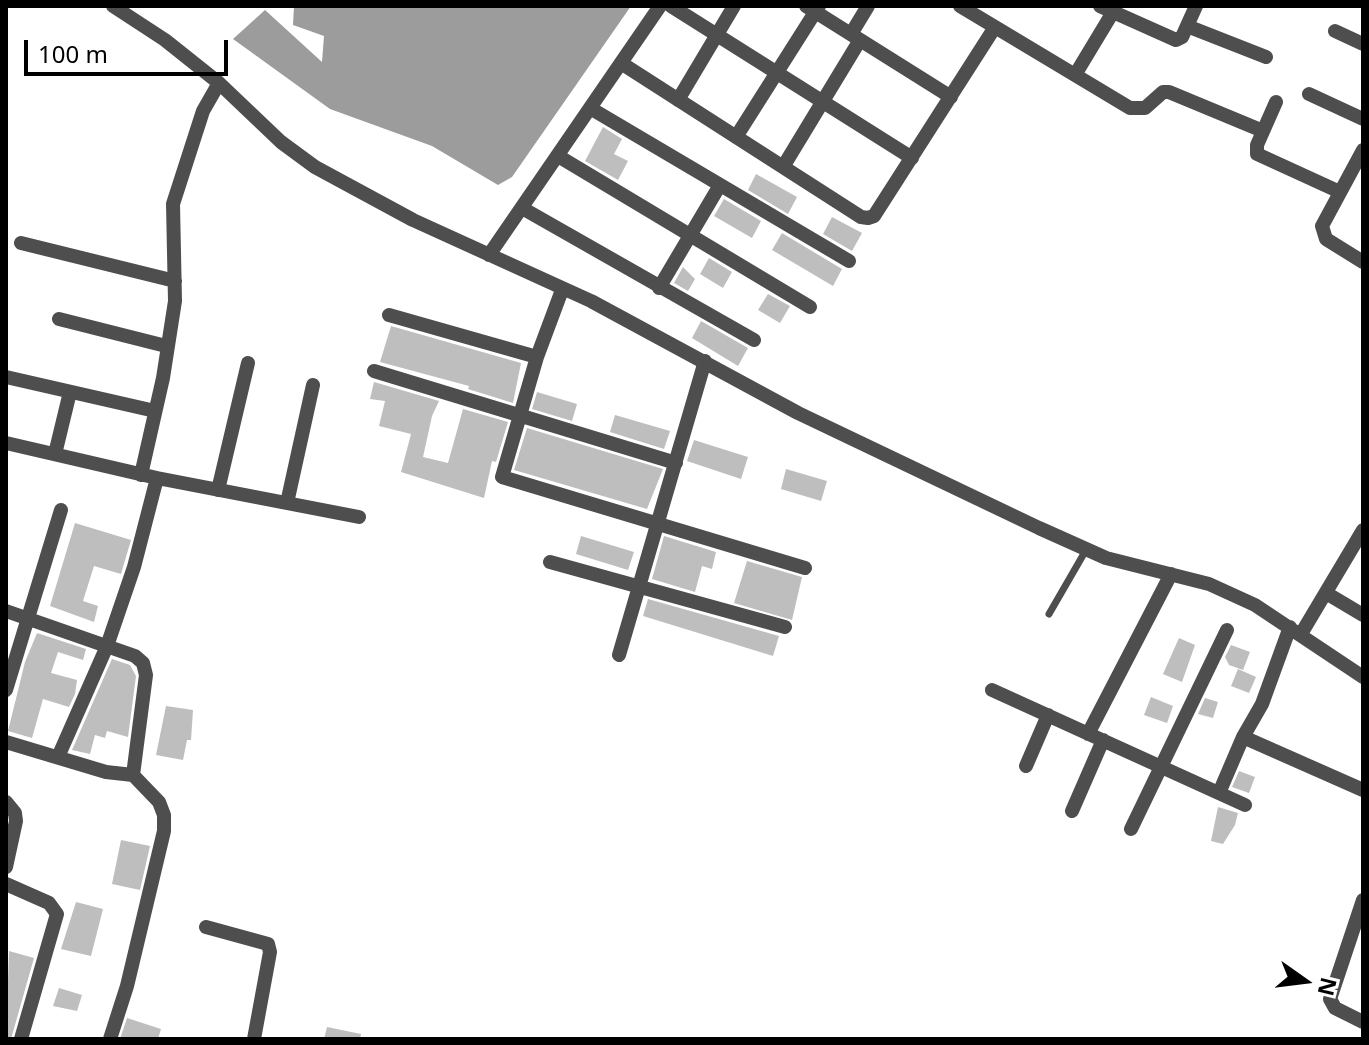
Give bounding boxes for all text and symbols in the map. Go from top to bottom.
scale bar [28,24,232,74]
text: 100 m [38,37,108,70]
north arrow [1265,941,1345,1021]
text: N [1312,974,1345,999]

